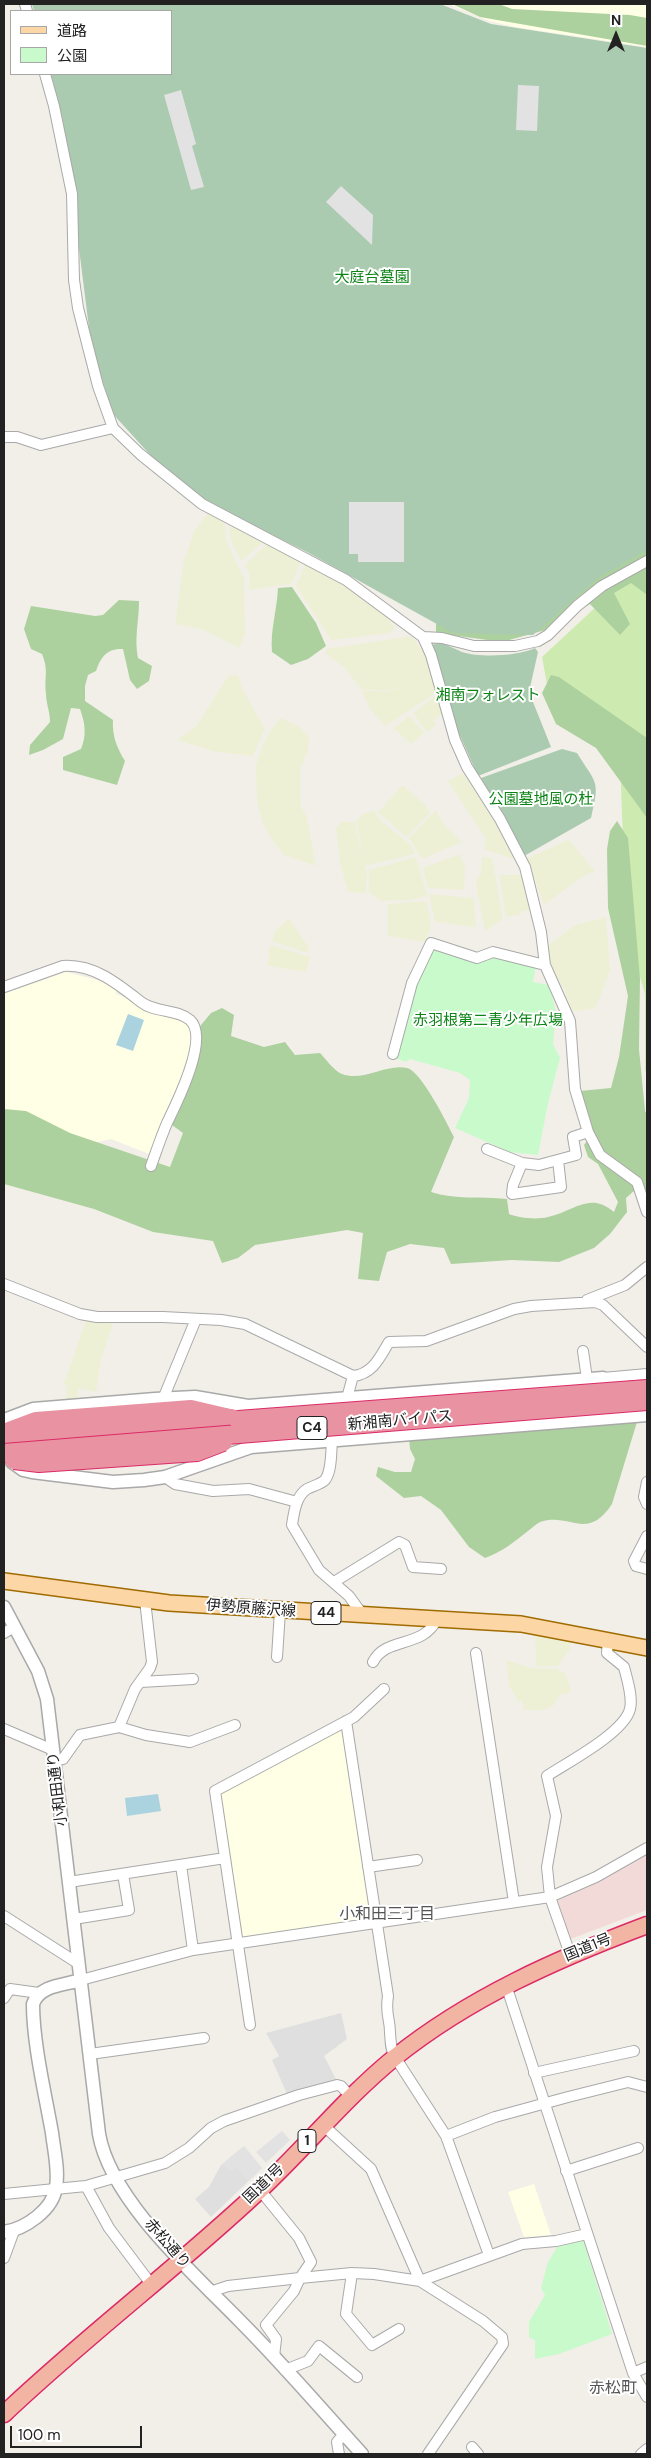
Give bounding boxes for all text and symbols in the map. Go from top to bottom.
legend [10,10,172,75]
north arrow [591,10,641,60]
text: N [611,11,621,29]
text: 道路 [57,21,87,41]
text: 公園 [57,46,87,66]
park label: 大庭台墓園 [335,269,409,287]
park label: 湘南フォレスト [436,687,540,705]
park label: 公園墓地風の杜 [489,791,593,809]
park label: 赤羽根第二青少年広場 [413,1012,563,1030]
street label: 新湘南バイパス [347,1407,453,1435]
road number: C4 [297,1416,327,1440]
street label: 伊勢原藤沢線 [205,1597,297,1621]
road number: 44 [311,1602,341,1625]
street label: 小和田通り [44,1751,72,1827]
district label: 小和田三丁目 [339,1905,435,1925]
street label: 国道1号 [562,1930,614,1966]
road number: 1 [298,2130,316,2152]
street label: 国道1号 [240,2160,288,2208]
street label: 赤松通り [141,2215,193,2273]
district label: 赤松町 [589,2379,637,2399]
scale bar [12,2416,145,2448]
text: 100 m [18,2425,61,2445]

